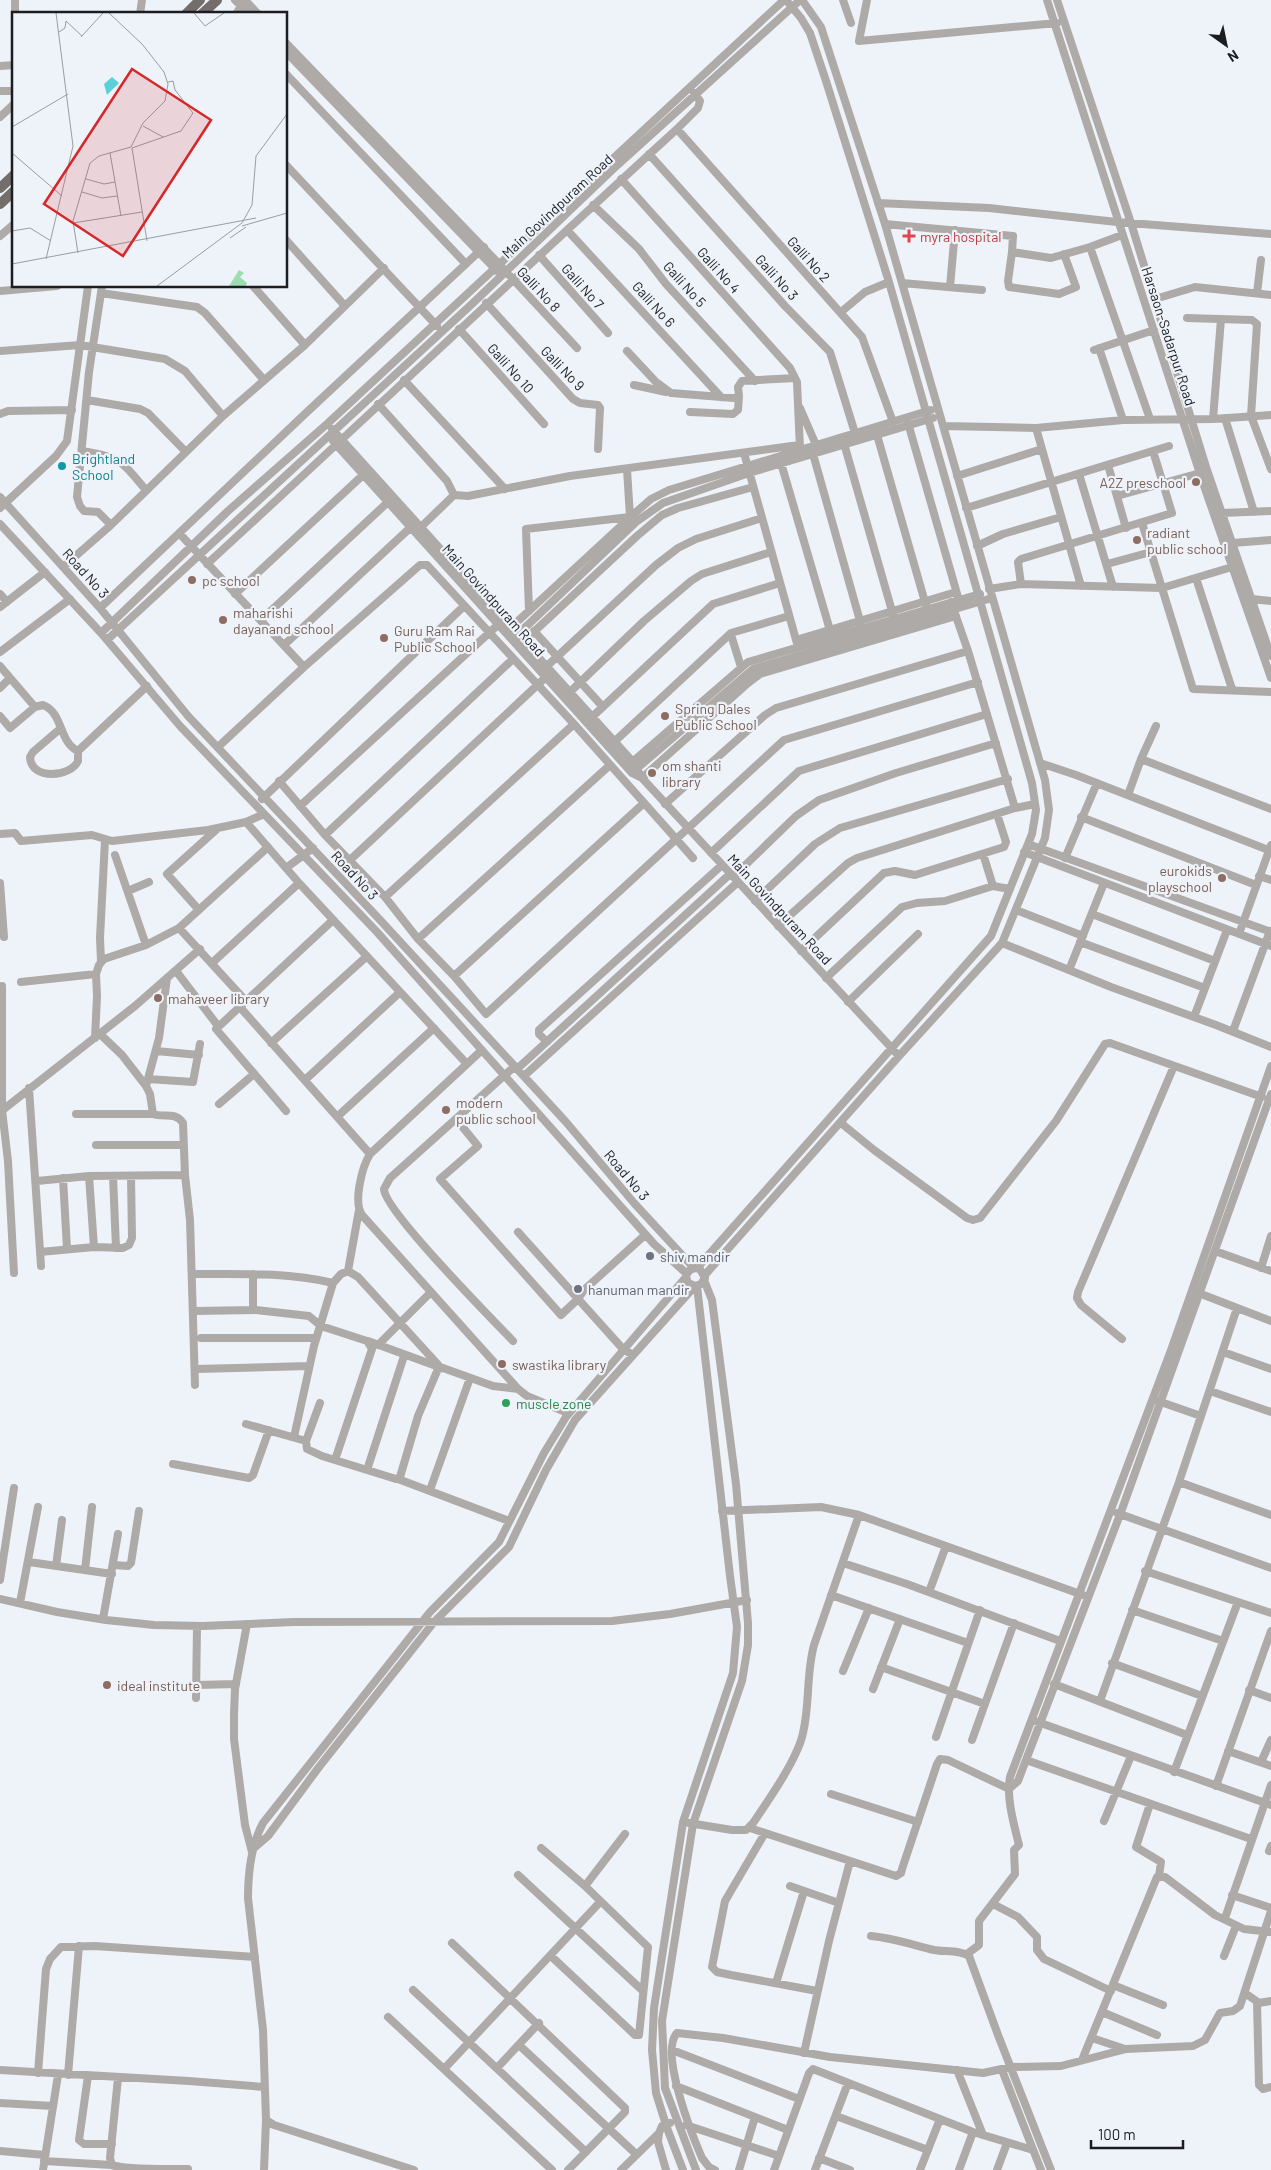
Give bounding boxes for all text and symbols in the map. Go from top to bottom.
inset map [12,12,288,288]
north arrow [1201,20,1251,70]
text: N [1225,47,1242,66]
street label: Main Govindpuram Road [498,150,616,262]
place label: myra hospital [920,228,1002,245]
marker: myra hospital [902,229,916,243]
street label: Galli No 2 [784,233,834,285]
street label: Galli No 4 [694,243,744,297]
street label: Galli No 3 [752,251,802,303]
street label: Galli No 5 [660,258,710,310]
street label: Galli No 7 [558,260,608,312]
street label: Galli No 8 [514,263,564,315]
street label: Harsaon-Sadarpur Road [1138,264,1200,408]
street label: Galli No 6 [629,278,679,330]
street label: Galli No 10 [484,340,538,396]
street label: Galli No 9 [538,342,588,394]
place label: Brightland School [72,450,135,483]
marker: Brightland School [56,460,68,472]
place label: A2Z preschool [1099,474,1186,491]
marker: A2Z preschool [1190,476,1202,488]
place label: radiant public school [1147,524,1227,557]
marker: radiant public school [1131,534,1143,546]
street label: Main Govindpuram Road [439,540,549,660]
street label: Road No 3 [59,545,113,601]
place label: pc school [202,572,260,589]
marker: pc school [186,574,198,586]
place label: maharishi dayanand school [233,604,334,637]
marker: maharishi dayanand school [217,614,229,626]
place label: Guru Ram Rai Public School [394,622,476,655]
marker: Guru Ram Rai Public School [378,632,390,644]
place label: Spring Dales Public School [675,700,757,733]
marker: Spring Dales Public School [659,710,671,722]
place label: om shanti library [662,757,722,790]
marker: om shanti library [646,767,658,779]
street label: Road No 3 [328,847,382,903]
street label: Main Govindpuram Road [724,850,836,968]
place label: eurokids playschool [1148,862,1212,895]
marker: eurokids playschool [1216,872,1228,884]
place label: mahaveer library [168,990,270,1007]
marker: mahaveer library [152,992,164,1004]
place label: modern public school [456,1094,536,1127]
marker: modern public school [440,1104,452,1116]
street label: Road No 3 [601,1146,653,1204]
place label: shiv mandir [660,1248,730,1265]
marker: shiv mandir [644,1250,656,1262]
place label: hanuman mandir [588,1281,689,1298]
marker: hanuman mandir [572,1283,584,1295]
place label: swastika library [512,1356,607,1373]
marker: swastika library [496,1358,508,1370]
place label: muscle zone [516,1395,591,1412]
marker: muscle zone [500,1397,512,1409]
place label: ideal institute [117,1677,200,1694]
marker: ideal institute [101,1679,113,1691]
scale bar [1091,2118,1184,2150]
text: 100 m [1098,2125,1136,2143]

